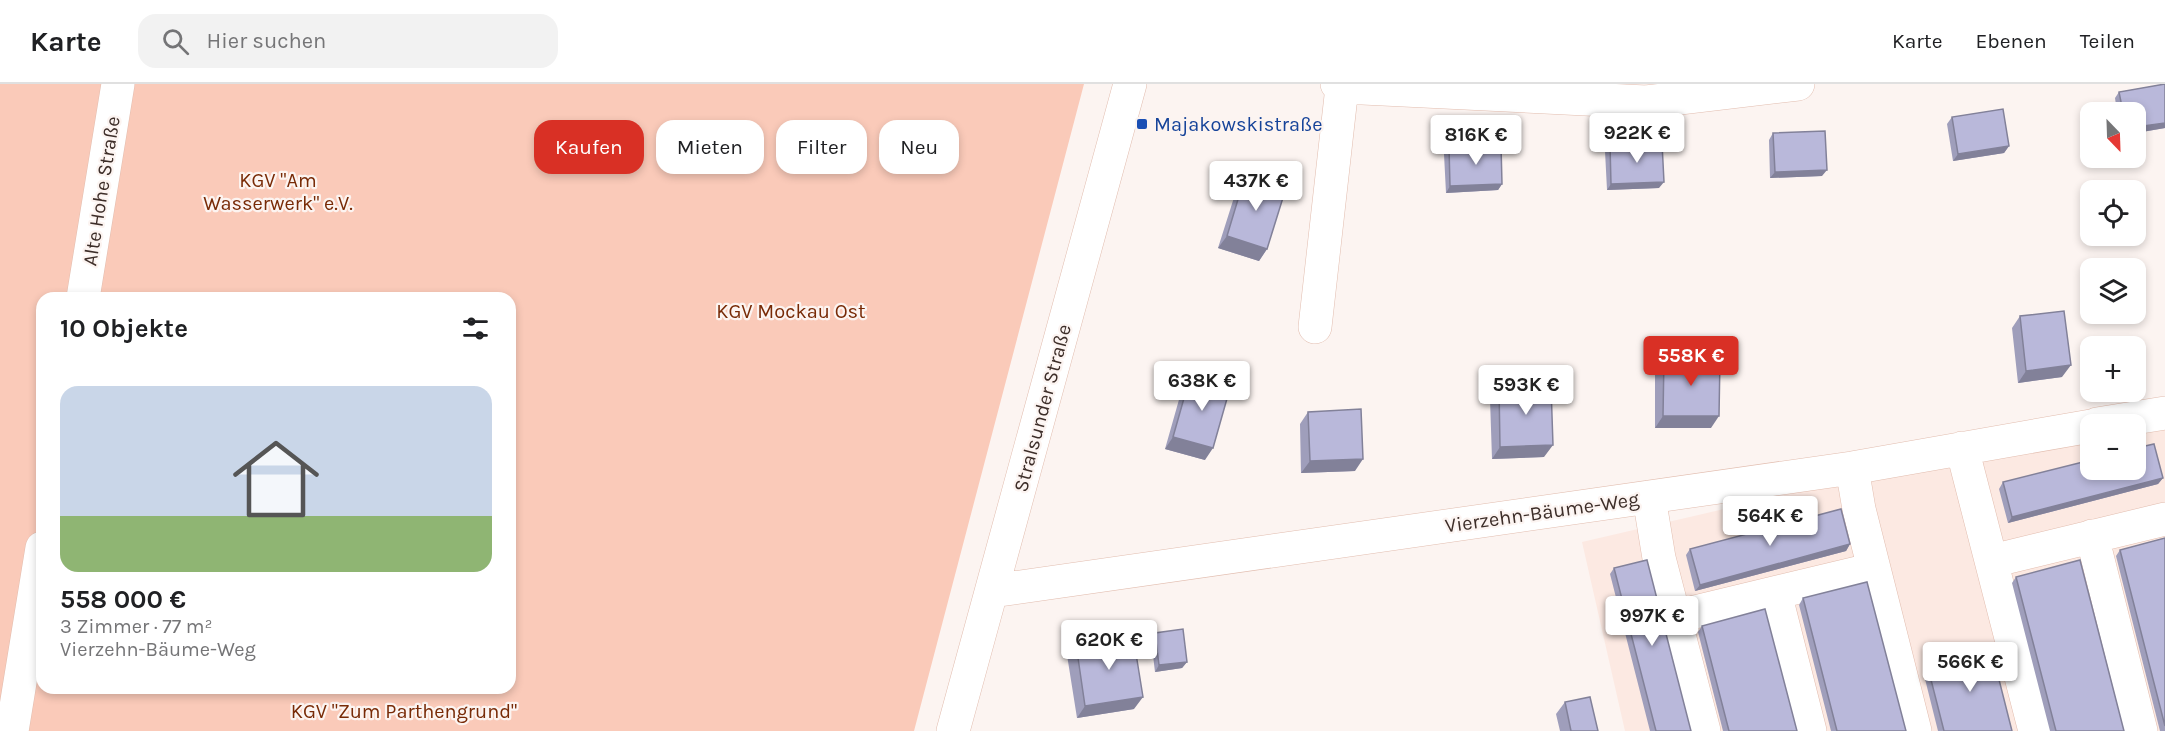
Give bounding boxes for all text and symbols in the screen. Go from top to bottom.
search box [138,14,558,68]
text: Karte [30,25,102,58]
icon: search [159,25,192,58]
text: Hier suchen [207,28,326,54]
text: Karte [1892,29,1943,53]
text: Ebenen [1976,29,2047,53]
text: Teilen [2080,29,2135,53]
north arrow [2080,102,2146,168]
map controls [2080,102,2146,480]
place label: Majakowskistraße [1154,113,1322,136]
pin: 922K € [1588,113,1686,164]
street label: Alte Hohe Straße [78,115,125,268]
pin: 816K € [1427,115,1525,166]
marker: Majakowskistraße [1135,117,1149,131]
chip: Kaufen [534,120,644,174]
chip: Mieten [656,120,764,174]
chip: Filter [776,120,867,174]
chip: Neu [879,120,959,174]
text: 922K € [1603,121,1671,144]
text: 816K € [1444,123,1508,146]
pin: 437K € [1207,161,1305,212]
park label: KGV "Am Wasserwerk" e.V. [203,169,353,215]
text: 437K € [1223,169,1289,192]
button: locate [2080,180,2146,246]
button: layers [2080,258,2146,324]
park label: KGV Mockau Ost [716,300,866,323]
icon: filters [459,312,492,345]
text: 10 Objekte [60,313,188,344]
street label: Stralsunder Straße [1009,322,1076,494]
pin: 558K € [1642,336,1740,387]
button: + [2080,336,2146,402]
text: 558K € [1657,344,1725,367]
pin: 638K € [1153,361,1251,412]
pin: 593K € [1477,365,1575,416]
text: 638K € [1168,369,1236,392]
text: 593K € [1492,373,1560,396]
button: − [2080,414,2146,480]
icon: home [222,425,330,533]
street label: Vierzehn-Bäume-Weg [1443,487,1641,538]
pin: 564K € [1721,496,1819,547]
text: 564K € [1737,504,1803,527]
text: 558 000 € [60,584,186,615]
pin: 997K € [1603,596,1701,647]
text: 997K € [1619,604,1685,627]
text: 3 Zimmer · 77 m² [60,615,213,638]
pin: 620K € [1060,620,1158,671]
text: 620K € [1075,628,1143,651]
text: Vierzehn-Bäume-Weg [60,638,256,661]
pin: 566K € [1921,642,2019,693]
text: 566K € [1937,650,2003,673]
park label: KGV "Zum Parthengrund" [291,700,517,723]

